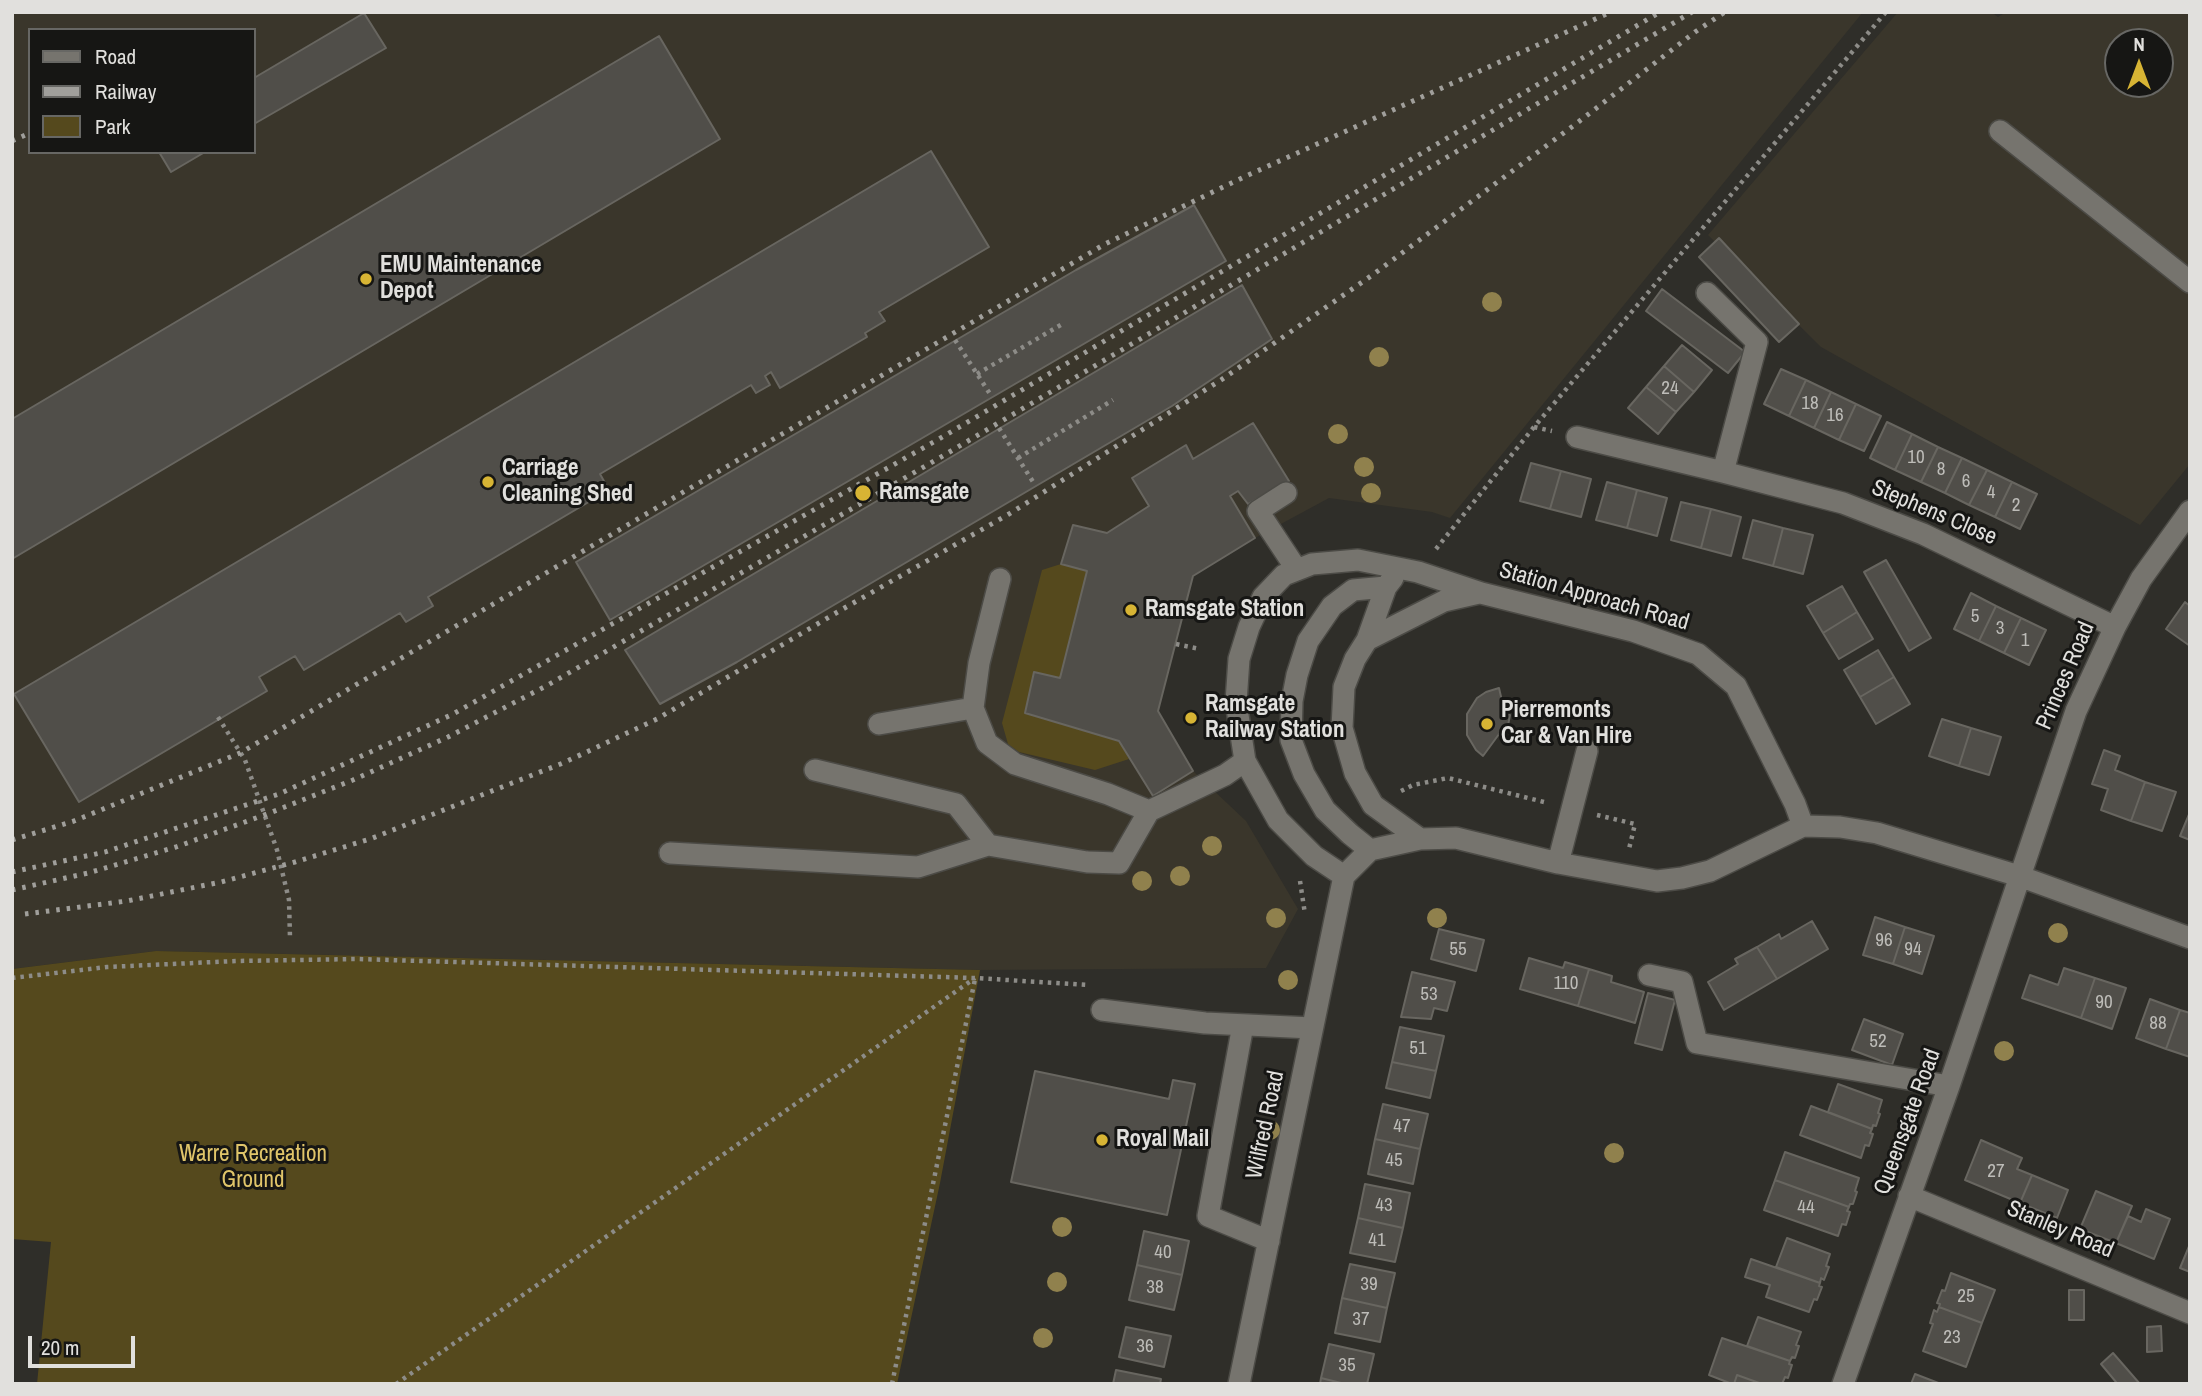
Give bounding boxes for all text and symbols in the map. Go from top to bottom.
legend [28,28,256,154]
north arrow [2104,28,2174,98]
text: N [2133,31,2145,57]
text: Road [95,42,136,71]
text: Railway [95,77,156,106]
text: Park [95,112,130,141]
place label: EMU Maintenance Depot [380,252,541,306]
marker: EMU Maintenance Depot [358,271,374,287]
house number: 24 [1661,378,1679,400]
house number: 18 [1801,393,1819,415]
house number: 16 [1826,405,1844,427]
house number: 10 [1907,447,1925,469]
place label: Carriage Cleaning Shed [502,455,633,509]
house number: 8 [1937,459,1945,481]
house number: 6 [1962,471,1970,493]
marker: Carriage Cleaning Shed [480,474,496,490]
street label: Stephens Close [1867,474,2001,552]
place label: Ramsgate [879,479,969,507]
house number: 4 [1987,482,1995,504]
marker: Ramsgate [853,483,873,503]
house number: 2 [2012,495,2020,517]
street label: Station Approach Road [1496,557,1692,637]
place label: Ramsgate Station [1145,596,1304,624]
marker: Ramsgate Station [1123,602,1139,618]
house number: 5 [1971,606,1979,628]
house number: 3 [1996,618,2004,640]
street label: Princes Road [2031,618,2101,734]
house number: 1 [2021,630,2029,652]
place label: Ramsgate Railway Station [1205,691,1344,745]
place label: Pierremonts Car & Van Hire [1501,697,1632,751]
marker: Ramsgate Railway Station [1183,710,1199,726]
marker: Pierremonts Car & Van Hire [1479,716,1495,732]
house number: 96 [1875,930,1893,952]
house number: 55 [1449,939,1467,961]
house number: 94 [1904,939,1922,961]
house number: 110 [1554,973,1578,995]
house number: 53 [1420,984,1438,1006]
house number: 90 [2095,992,2113,1014]
house number: 88 [2149,1013,2167,1035]
house number: 52 [1869,1031,1887,1053]
house number: 51 [1409,1038,1427,1060]
street label: Queensgate Road [1869,1045,1947,1199]
street label: Wilfred Road [1241,1068,1291,1182]
house number: 47 [1393,1116,1411,1138]
place label: Royal Mail [1116,1126,1209,1154]
marker: Royal Mail [1094,1132,1110,1148]
park label: Warre Recreation Ground [179,1141,327,1195]
house number: 45 [1385,1150,1403,1172]
house number: 27 [1987,1161,2005,1183]
house number: 43 [1375,1195,1393,1217]
street label: Stanley Road [2002,1195,2118,1265]
house number: 44 [1797,1197,1815,1219]
house number: 41 [1368,1230,1386,1252]
house number: 40 [1154,1242,1172,1264]
house number: 39 [1360,1274,1378,1296]
house number: 38 [1146,1277,1164,1299]
house number: 25 [1957,1286,1975,1308]
house number: 37 [1352,1309,1370,1331]
scale bar [32,1322,138,1366]
house number: 23 [1943,1327,1961,1349]
text: 20 m [41,1333,79,1362]
house number: 36 [1136,1336,1154,1358]
house number: 35 [1338,1355,1356,1377]

